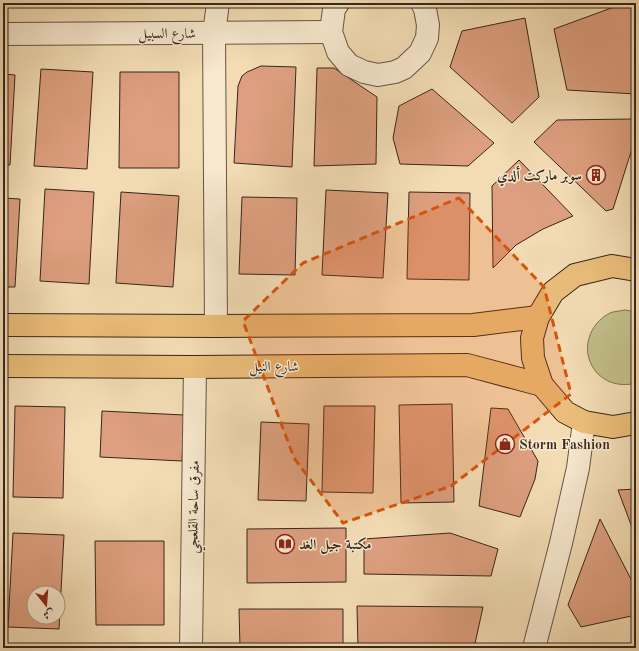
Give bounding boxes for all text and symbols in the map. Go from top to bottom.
street label: شارع السبيل [138,27,196,45]
building icon: سوبر ماركت ألدي [585,164,607,186]
place label: سوبر ماركت ألدي [497,165,582,187]
street label: شارع النيل [249,360,299,378]
shop icon: Storm Fashion [494,433,516,455]
place label: Storm Fashion [519,438,610,452]
street label: مفرق ساحة القلعجي [186,460,207,554]
library icon: مكتبة جيل الغد [274,533,296,555]
place label: مكتبة جيل الغد [299,537,371,554]
north arrow [26,585,66,625]
text: ش [42,606,55,620]

